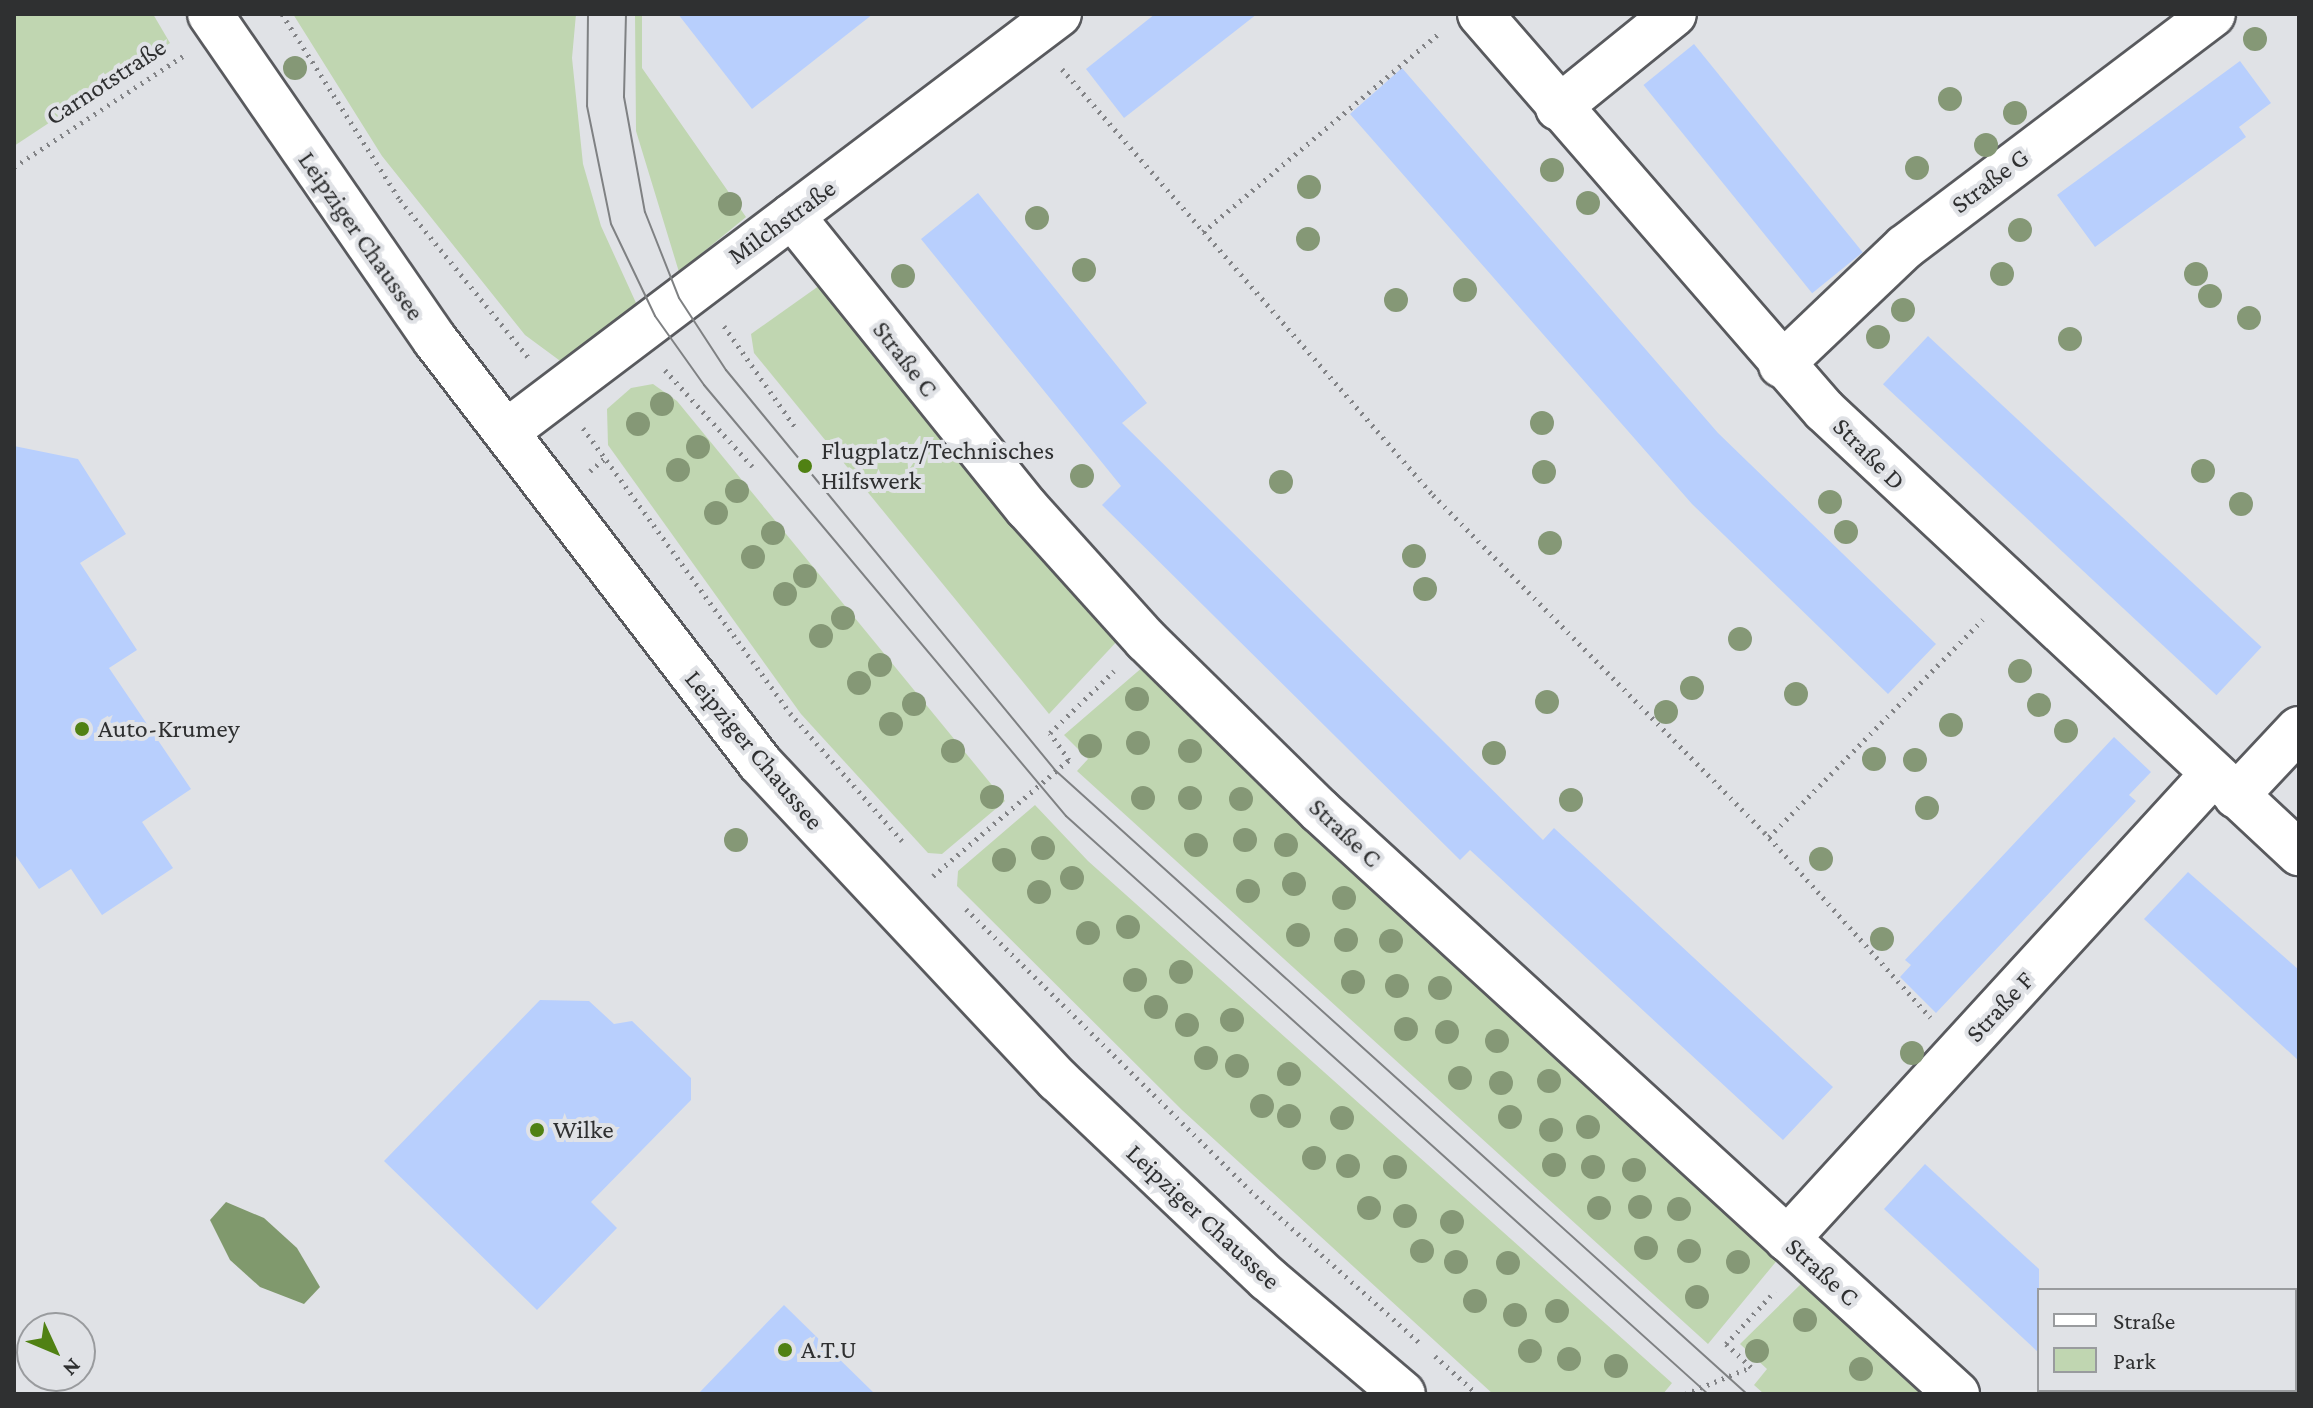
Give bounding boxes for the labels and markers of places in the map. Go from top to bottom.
place label: Flugplatz/Technisches Hilfswerk [821,435,1054,496]
marker: Flugplatz/Technisches Hilfswerk [796,457,814,475]
place label: Auto-Krumey [98,713,240,745]
marker: Auto-Krumey [73,720,91,738]
place label: Wilke [553,1114,614,1146]
marker: Wilke [528,1121,546,1139]
place label: A.T.U [801,1334,857,1366]
marker: A.T.U [776,1341,794,1359]

